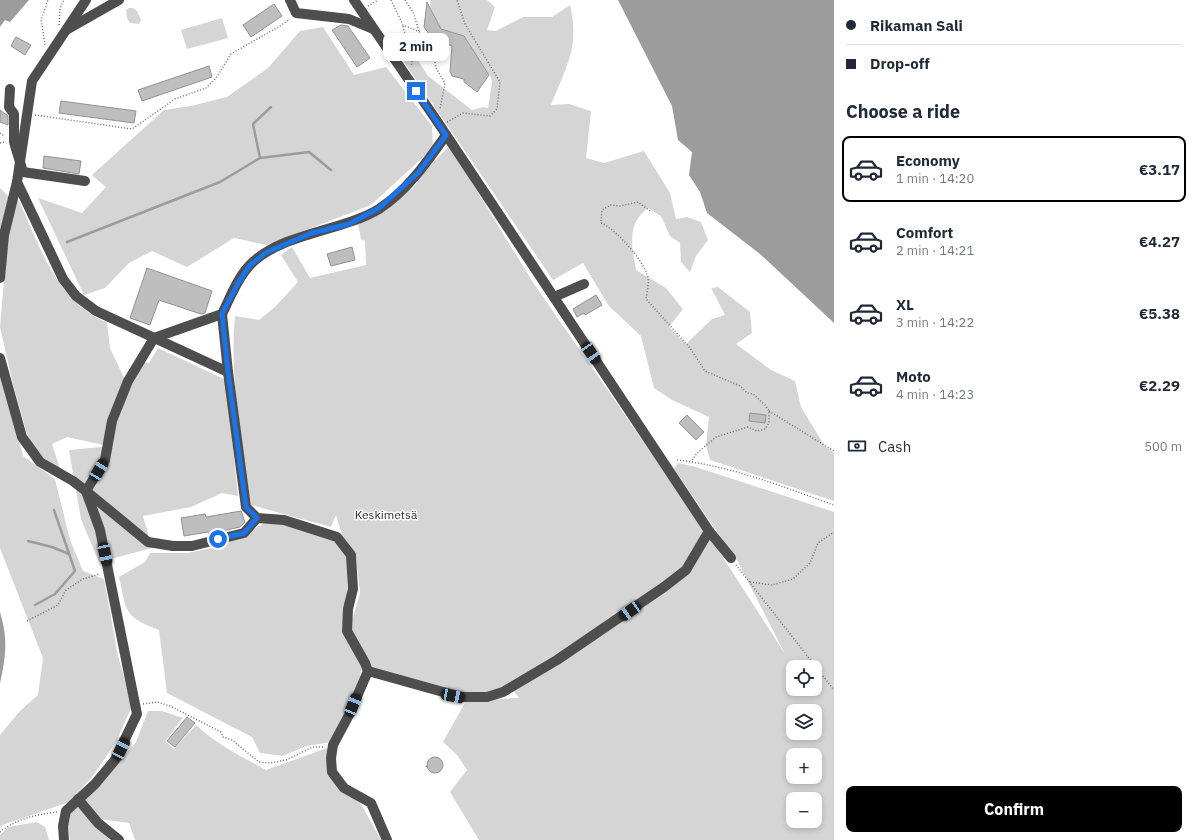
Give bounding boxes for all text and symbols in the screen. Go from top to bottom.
text: Rikaman Sali [870,16,963,35]
callout: 2 min [383,33,449,61]
text: 2 min [399,38,433,55]
text: Drop-off [870,54,930,73]
route end [407,82,425,100]
text: Choose a ride [846,100,960,123]
icon: car [848,151,884,187]
text: Economy [896,151,960,170]
text: €3.17 [1139,160,1180,179]
text: 1 min · 14:20 [896,170,974,187]
icon: car [848,223,884,259]
text: Comfort [896,223,953,242]
text: €4.27 [1139,232,1180,251]
text: 2 min · 14:21 [896,242,974,259]
icon: car [848,295,884,331]
text: XL [896,295,914,314]
text: €5.38 [1139,304,1180,323]
text: 3 min · 14:22 [896,314,974,331]
car [579,340,603,366]
icon: car [848,367,884,403]
text: Moto [896,367,931,386]
text: €2.29 [1139,376,1180,395]
text: 4 min · 14:23 [896,386,974,403]
icon: cash [846,435,868,457]
text: Cash [878,437,911,456]
text: 500 m [1144,438,1182,455]
car [88,457,110,483]
park label: Keskimetsä [355,507,418,522]
route start [209,530,227,548]
car [97,541,113,567]
car [617,599,643,623]
map controls [786,660,822,828]
button: locate [786,660,822,696]
car [440,688,466,704]
car [343,692,363,718]
button: layers [786,704,822,740]
car [110,736,132,762]
button: + [786,748,822,784]
button: Confirm [846,786,1182,832]
button: − [786,792,822,828]

